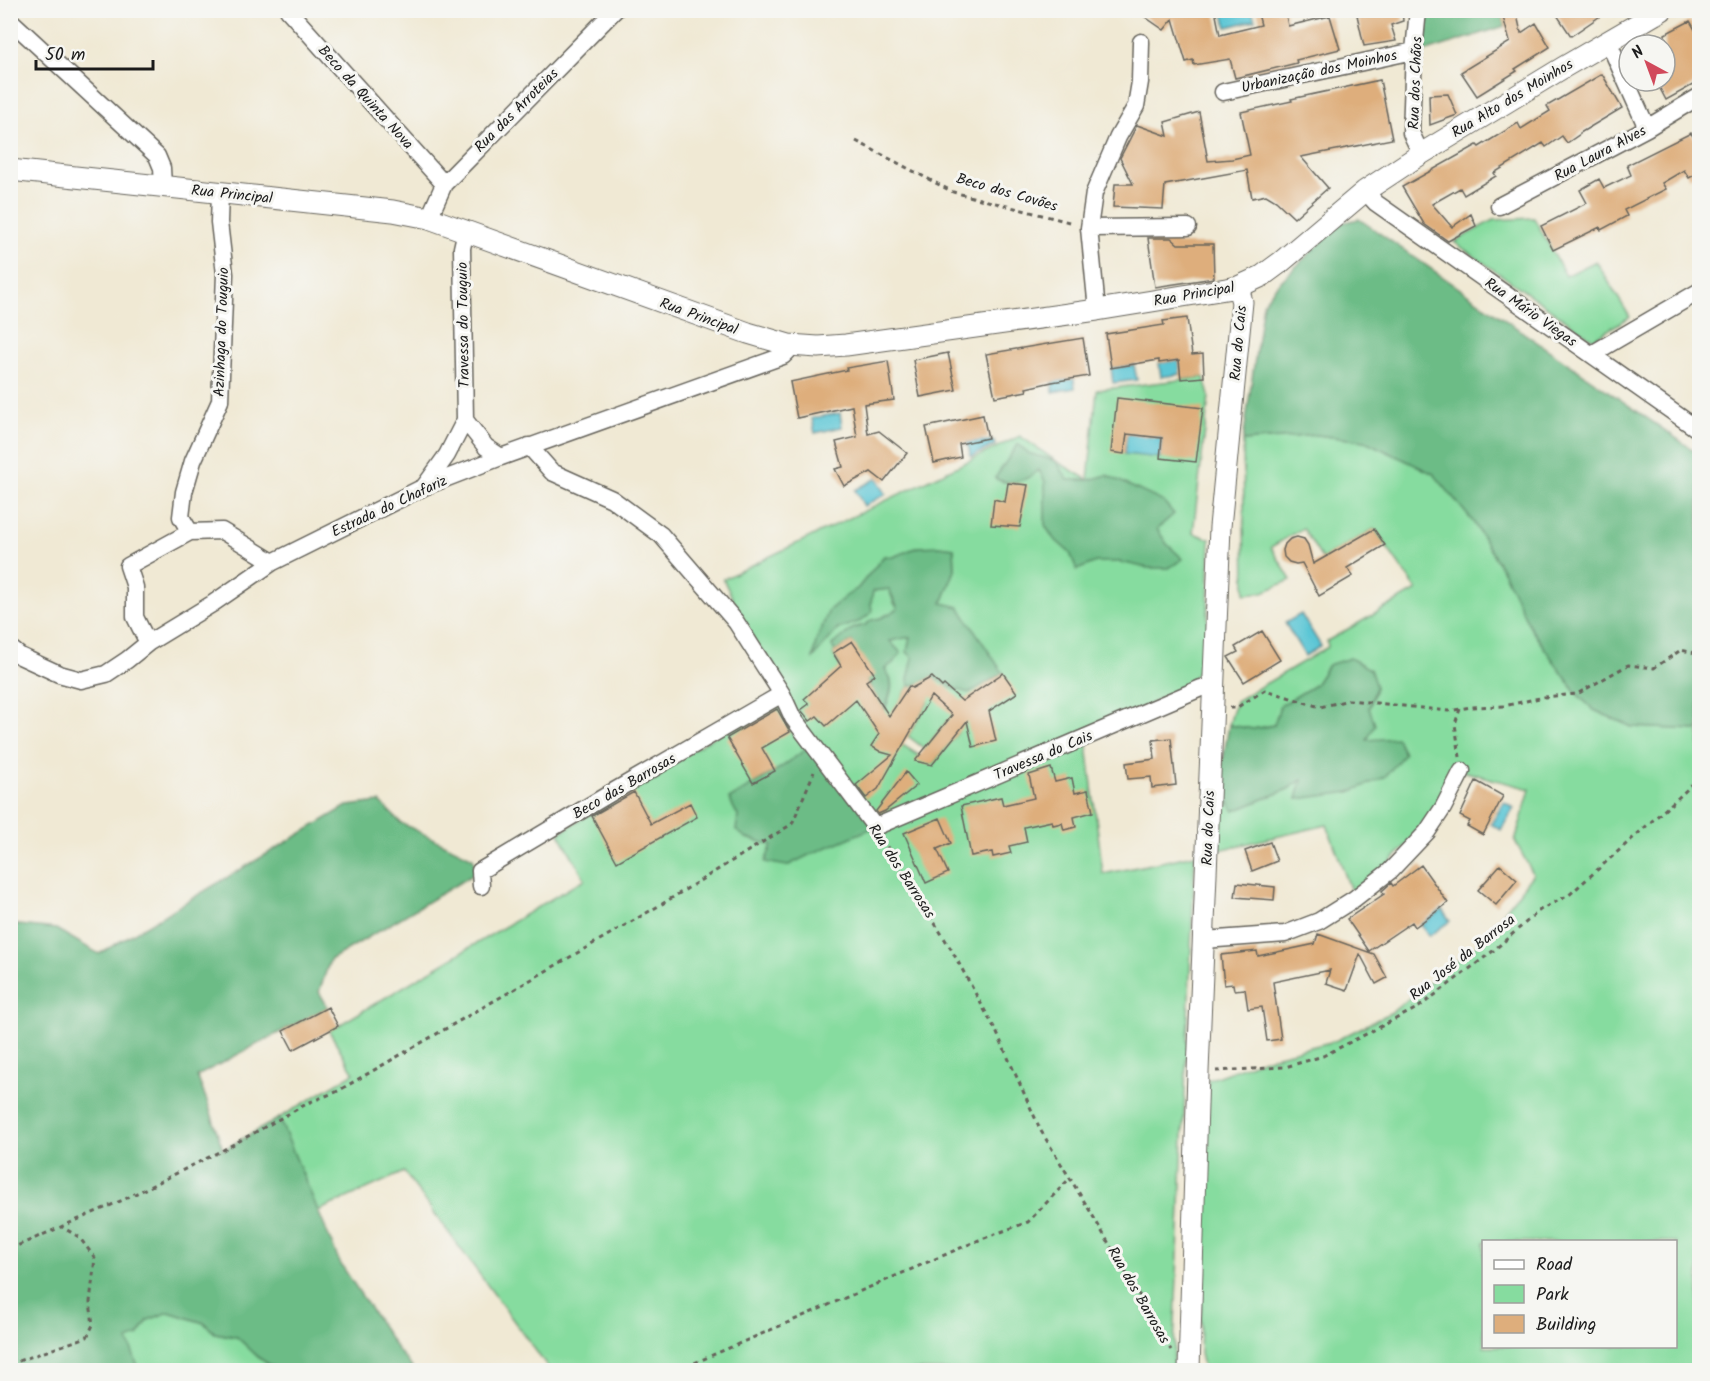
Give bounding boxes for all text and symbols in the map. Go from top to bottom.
scale bar [36,33,153,71]
north arrow [1617,33,1677,93]
street label: Rua dos Chãos [1402,36,1430,130]
street label: Beco da Quinta Nova [312,40,419,155]
text: N [1626,40,1650,66]
text: 50 m [45,41,85,70]
street label: Urbanização dos Moinhos [1239,44,1400,100]
street label: Rua Alto dos Moinhos [1447,53,1579,145]
street label: Rua das Arroteias [469,62,565,159]
street label: Rua Laura Alves [1550,119,1652,188]
street label: Beco dos Covões [953,167,1061,219]
street label: Rua Principal [190,179,274,211]
street label: Travessa do Touguio [451,262,477,388]
street label: Azinhaga do Touguio [208,267,236,397]
street label: Rua Mário Viegas [1479,272,1582,354]
street label: Rua Principal [1152,276,1237,314]
street label: Rua Principal [656,292,742,342]
street label: Rua do Cais [1224,304,1254,382]
street label: Estrada do Chafariz [327,469,452,544]
street label: Travessa do Cais [990,724,1097,788]
street label: Beco das Barrosas [568,747,681,826]
street label: Rua do Cais [1196,789,1222,866]
street label: Rua dos Barrosas [861,819,941,924]
street label: Rua José da Barrosa [1404,909,1521,1007]
legend [1482,1240,1677,1348]
street label: Rua dos Barrosas [1101,1242,1176,1349]
text: Road [1536,1251,1573,1280]
text: Park [1536,1281,1569,1310]
text: Building [1536,1311,1596,1340]

